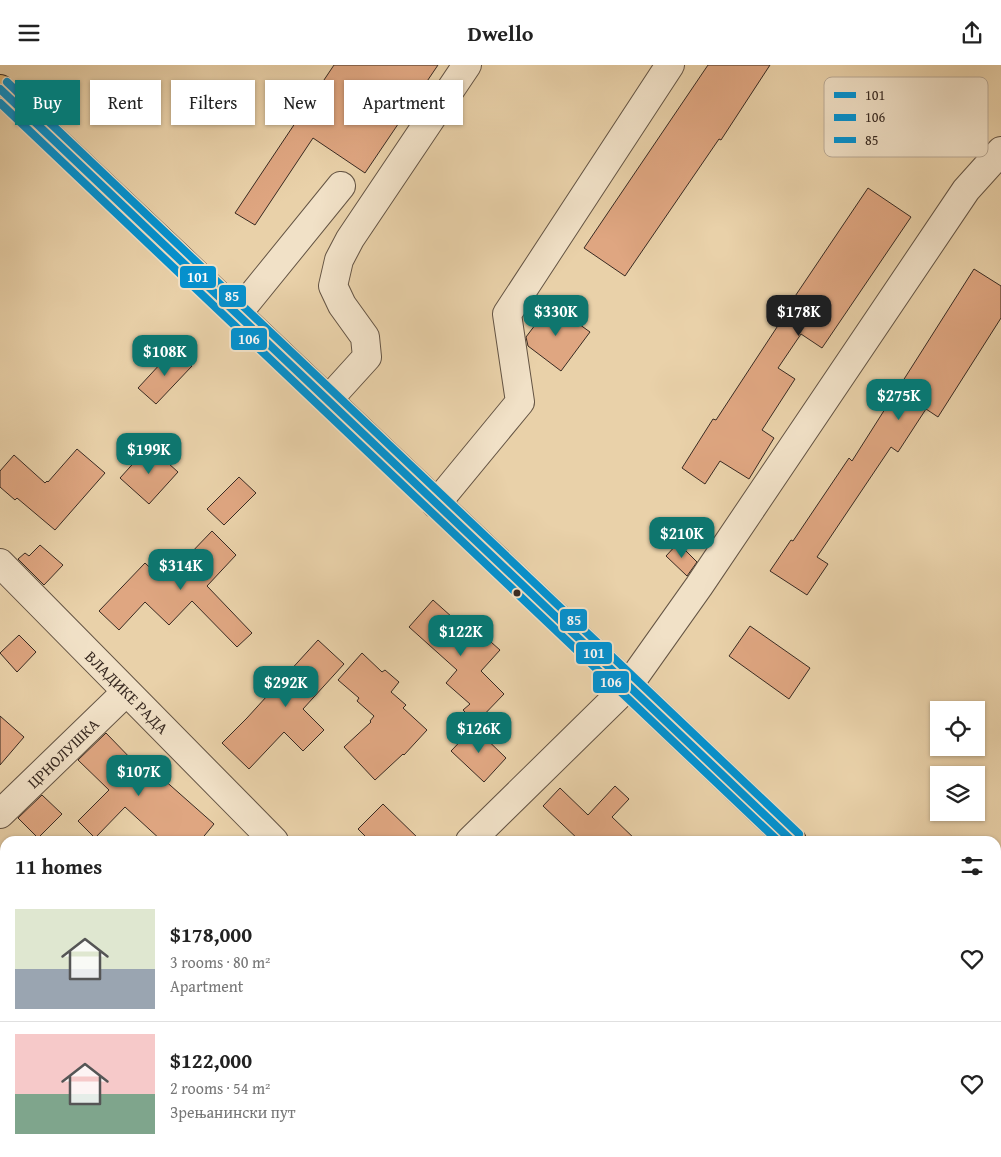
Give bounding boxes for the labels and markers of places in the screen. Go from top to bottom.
pin: $330K [521,295,591,337]
pin: $178K [764,295,834,337]
pin: $108K [130,335,200,377]
pin: $275K [864,379,934,421]
pin: $199K [114,433,184,475]
pin: $210K [647,517,717,559]
pin: $314K [146,549,216,591]
unlabelled marker [512,588,522,598]
pin: $122K [426,615,496,657]
pin: $292K [251,665,321,708]
pin: $126K [444,711,514,754]
pin: $107K [104,755,174,797]

